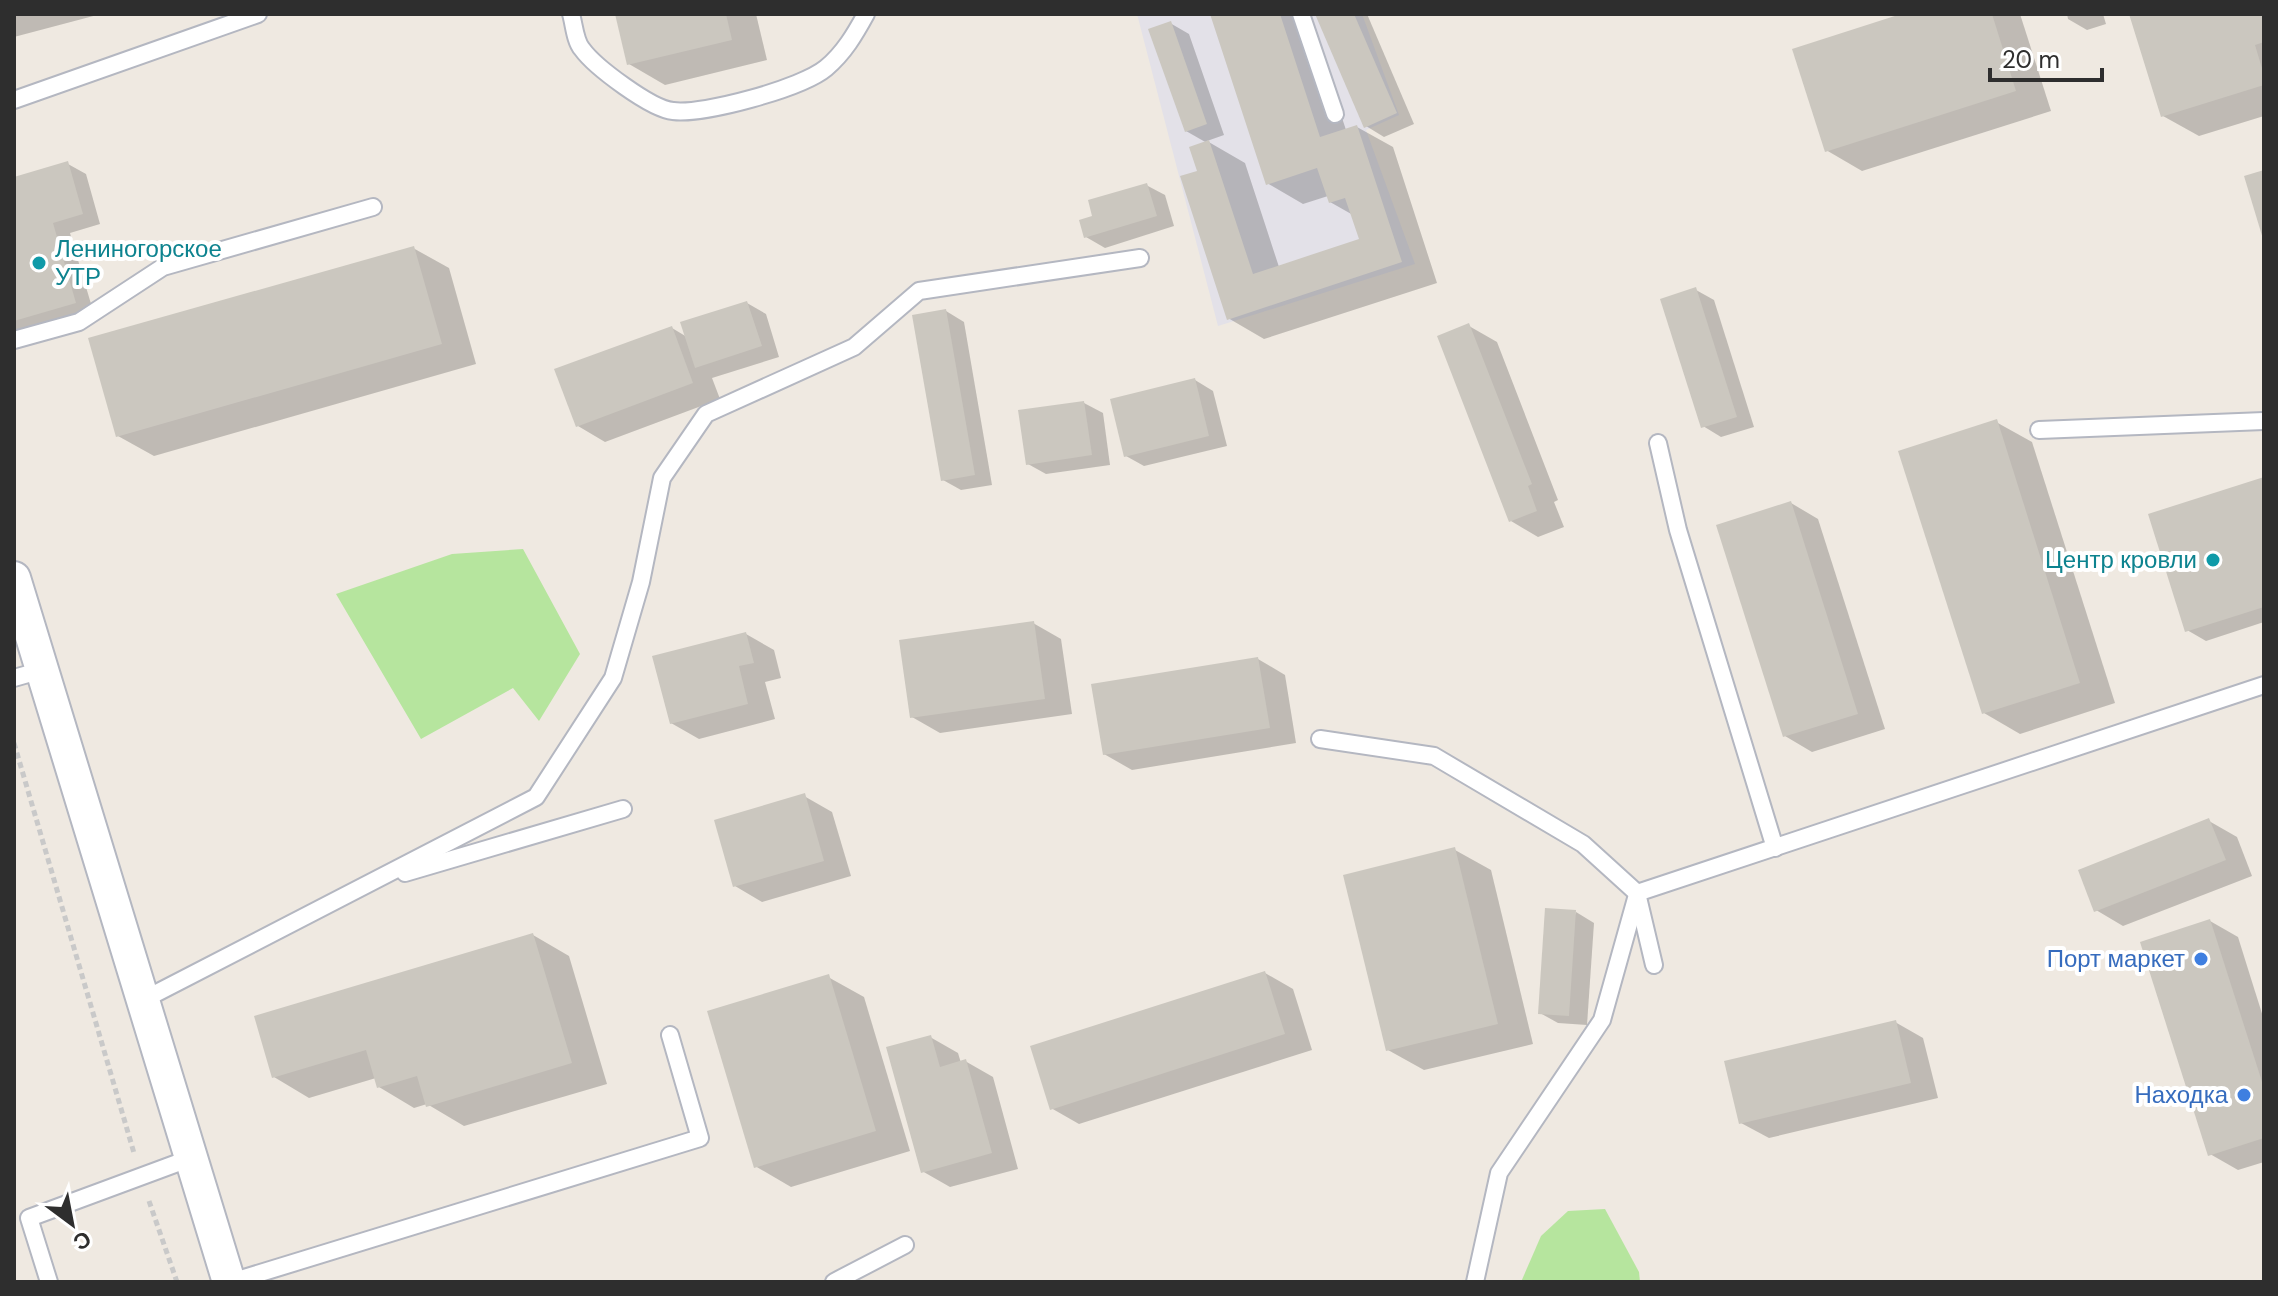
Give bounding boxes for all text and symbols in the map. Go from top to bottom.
scale bar [1990,32,2102,82]
text: 20 m [2002,44,2060,75]
place label: Лениногорское УТР [55,233,222,292]
marker: Лениногорское УТР [30,254,48,272]
place label: Центр кровли [2045,544,2197,575]
marker: Центр кровли [2204,551,2222,569]
place label: Порт маркет [2047,943,2185,974]
marker: Порт маркет [2192,950,2210,968]
place label: Находка [2134,1079,2229,1110]
marker: Находка [2235,1086,2253,1104]
north arrow [32,1184,112,1264]
text: С [68,1224,97,1257]

